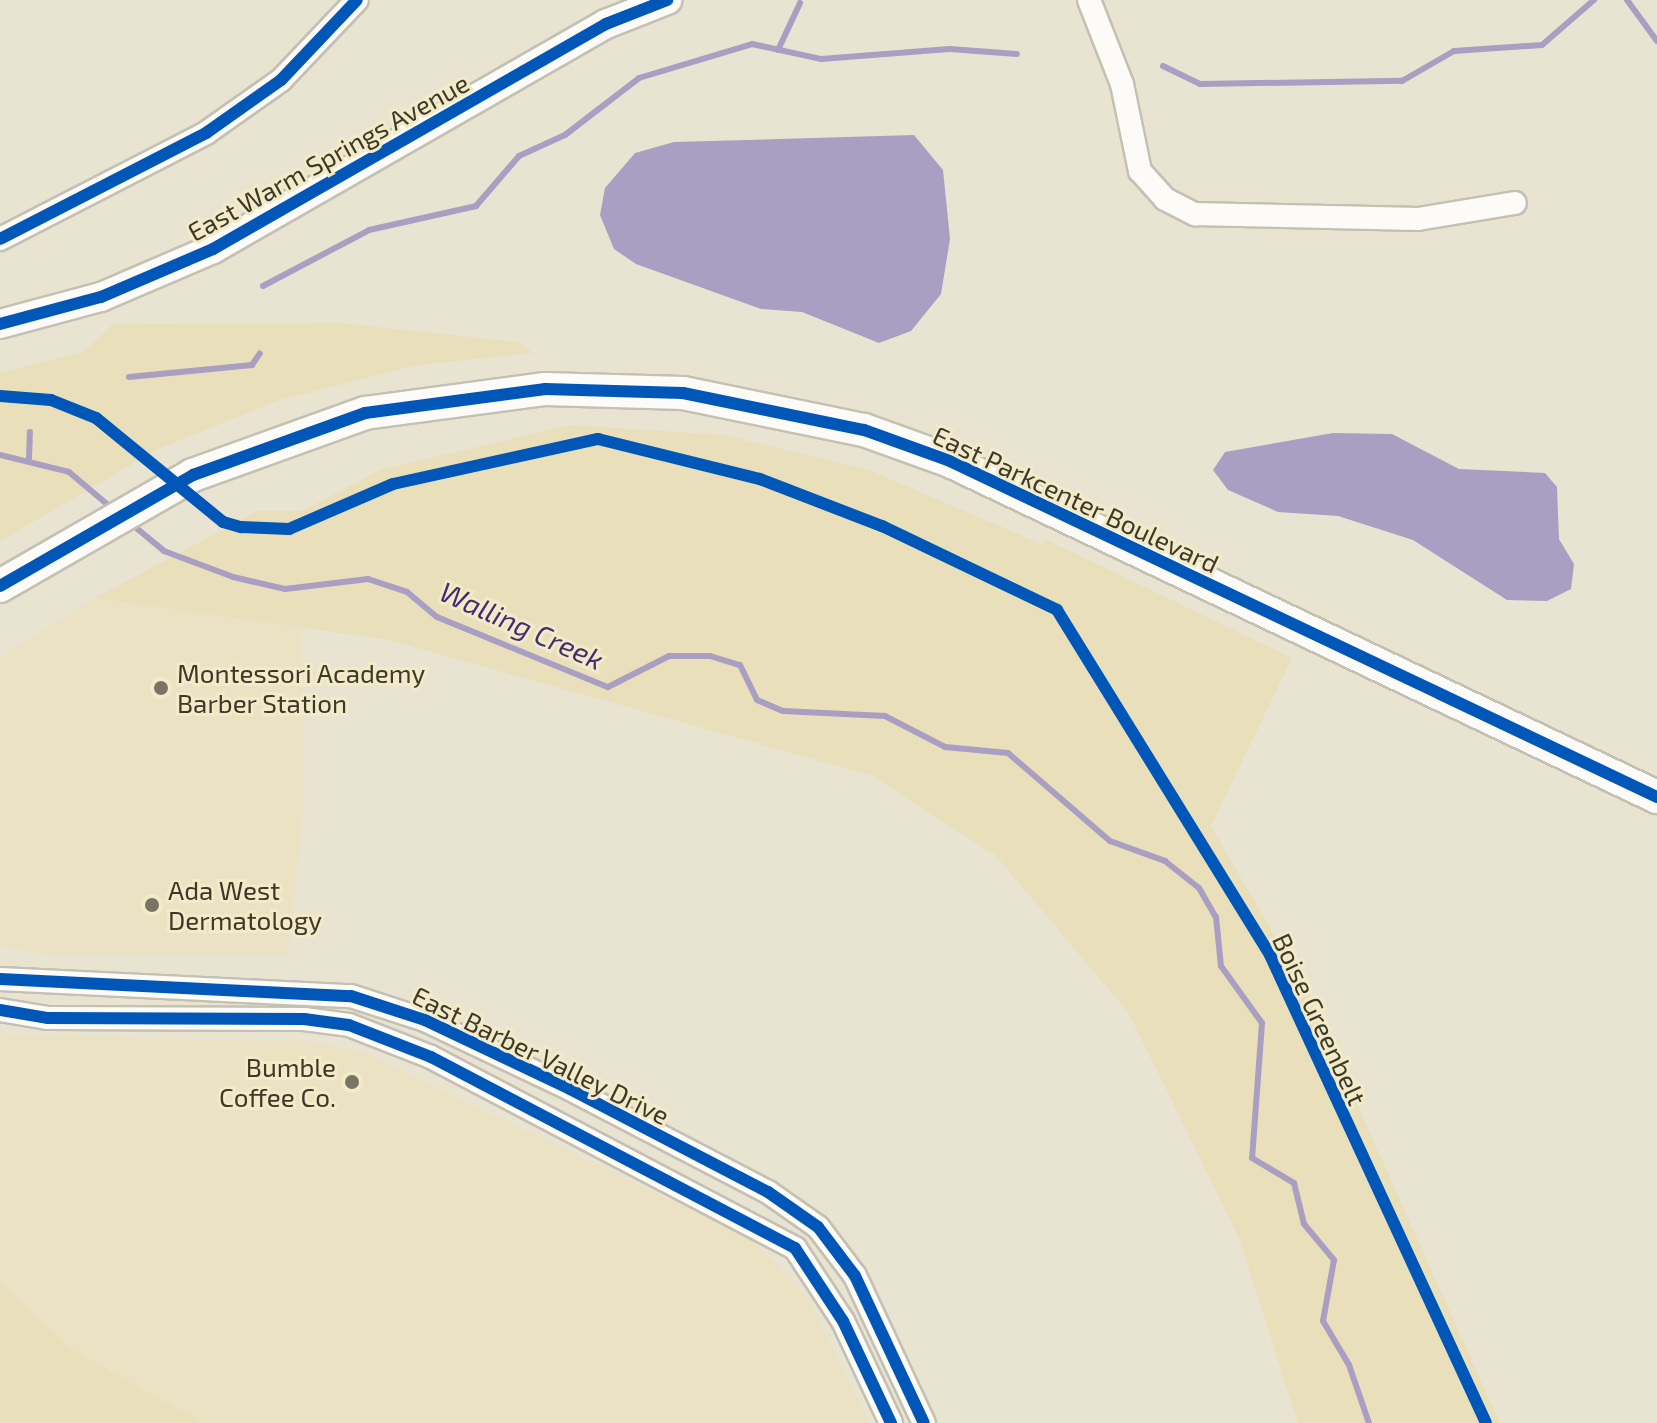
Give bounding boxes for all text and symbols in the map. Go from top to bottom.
street label: East Warm Springs Avenue [182,66,474,248]
street label: East Parkcenter Boulevard [928,419,1224,579]
water label: Walling Creek [435,574,609,676]
place label: Montessori Academy Barber Station [177,657,426,718]
marker: Montessori Academy Barber Station [152,679,170,697]
place label: Ada West Dermatology [168,874,322,936]
marker: Ada West Dermatology [143,896,161,914]
street label: Boise Greenbelt [1267,928,1373,1110]
street label: East Barber Valley Drive [407,979,675,1131]
place label: Bumble Coffee Co. [219,1051,336,1112]
marker: Bumble Coffee Co. [343,1073,361,1091]

